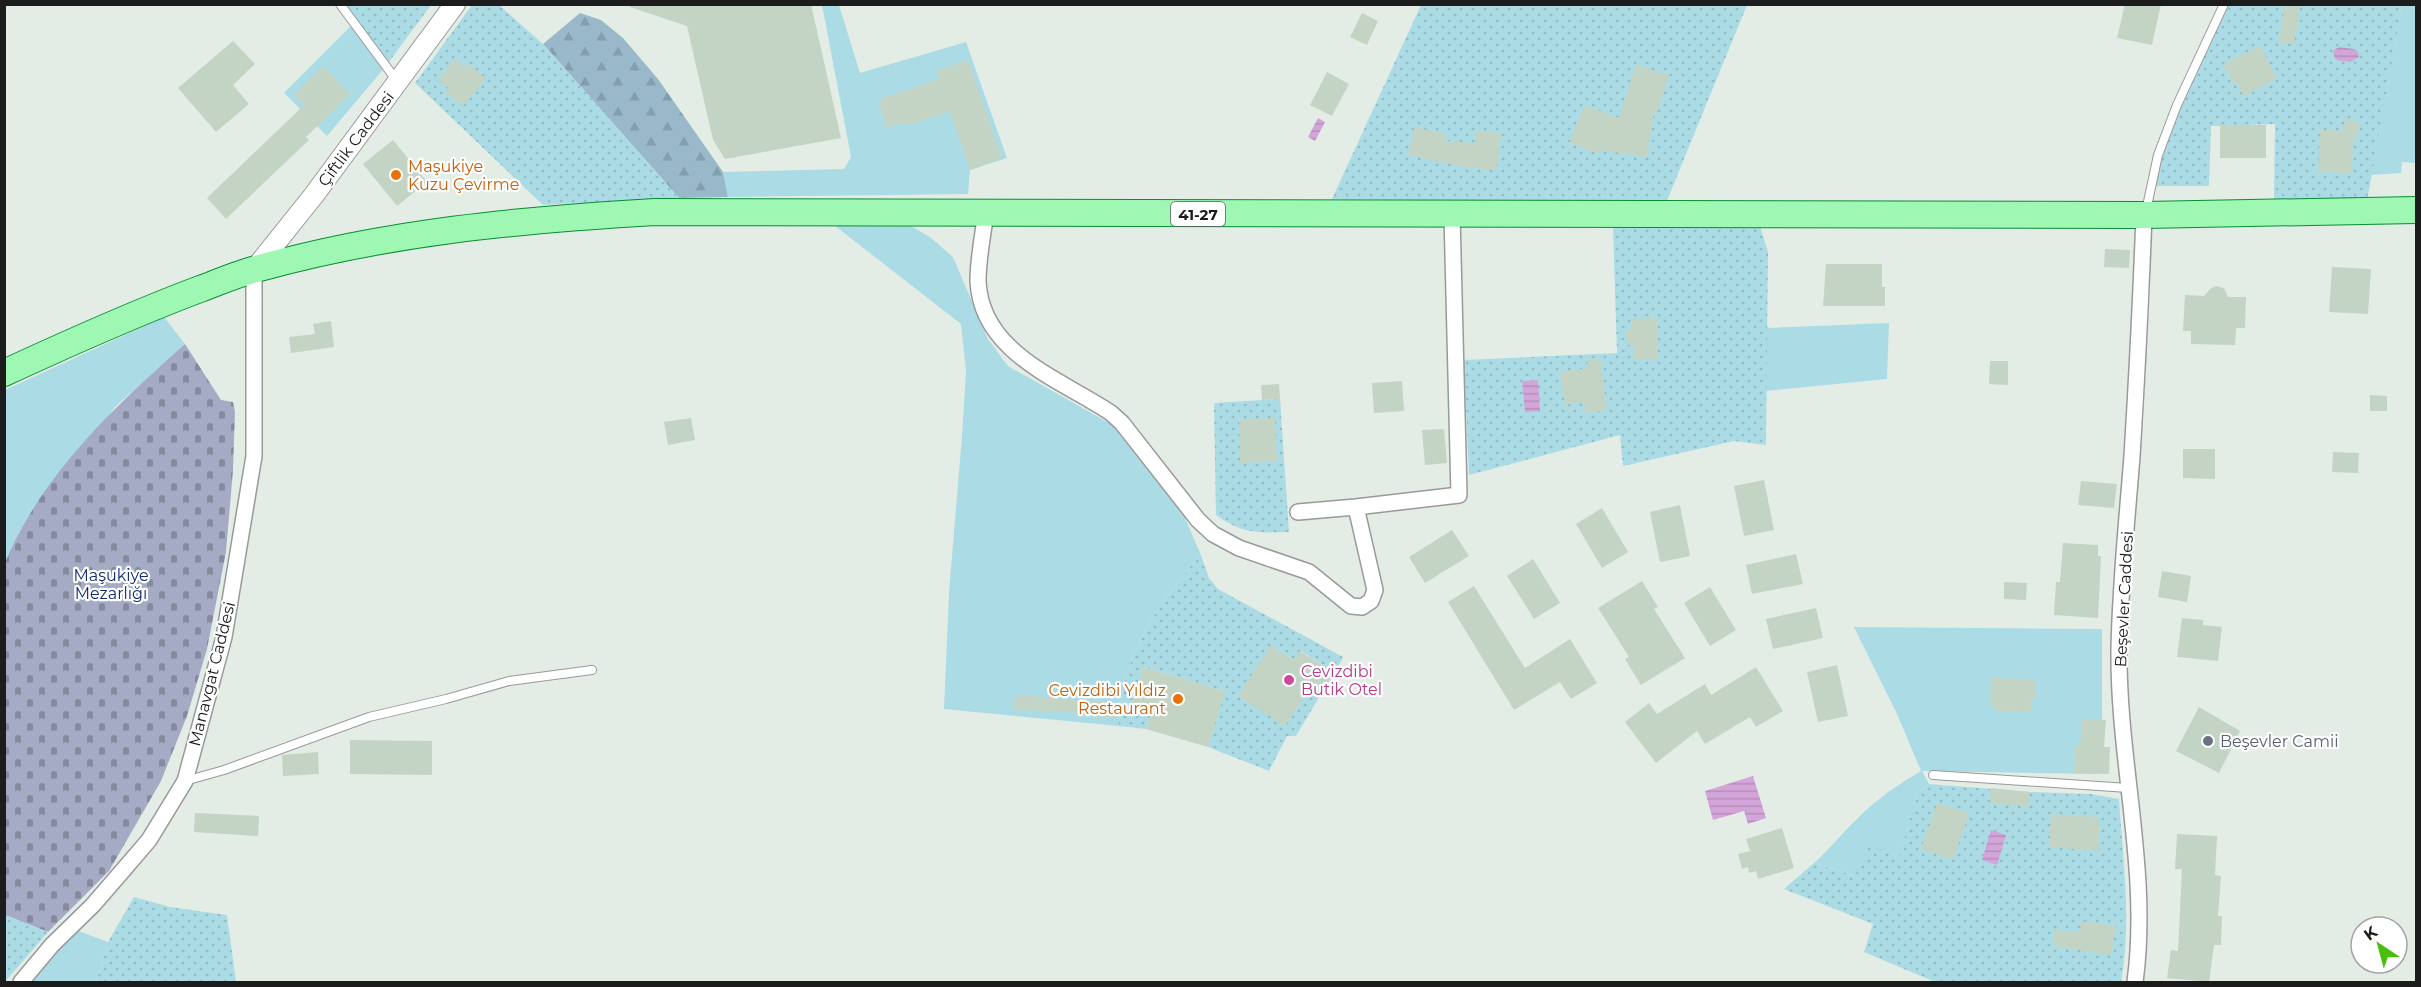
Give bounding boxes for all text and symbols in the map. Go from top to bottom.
street label: Çiftlik Caddesi [314,88,398,190]
place label: Maşukiye Kuzu Çevirme [408,157,519,194]
marker: Maşukiye Kuzu Çevirme [389,168,403,182]
road number: 41-27 [1171,202,1225,226]
street label: Beşevler Caddesi [2111,530,2137,668]
park label: Maşukiye Mezarlığı [73,566,149,603]
street label: Manavgat Caddesi [185,600,239,748]
place label: Cevizdibi Butik Otel [1301,662,1382,699]
marker: Cevizdibi Butik Otel [1282,673,1296,687]
place label: Cevizdibi Yıldız Restaurant [1049,681,1166,718]
marker: Cevizdibi Yıldız Restaurant [1171,692,1185,706]
place label: Beşevler Camii [2220,732,2339,751]
marker: Beşevler Camii [2201,734,2215,748]
north arrow [2349,915,2409,975]
text: K [2360,921,2382,944]

